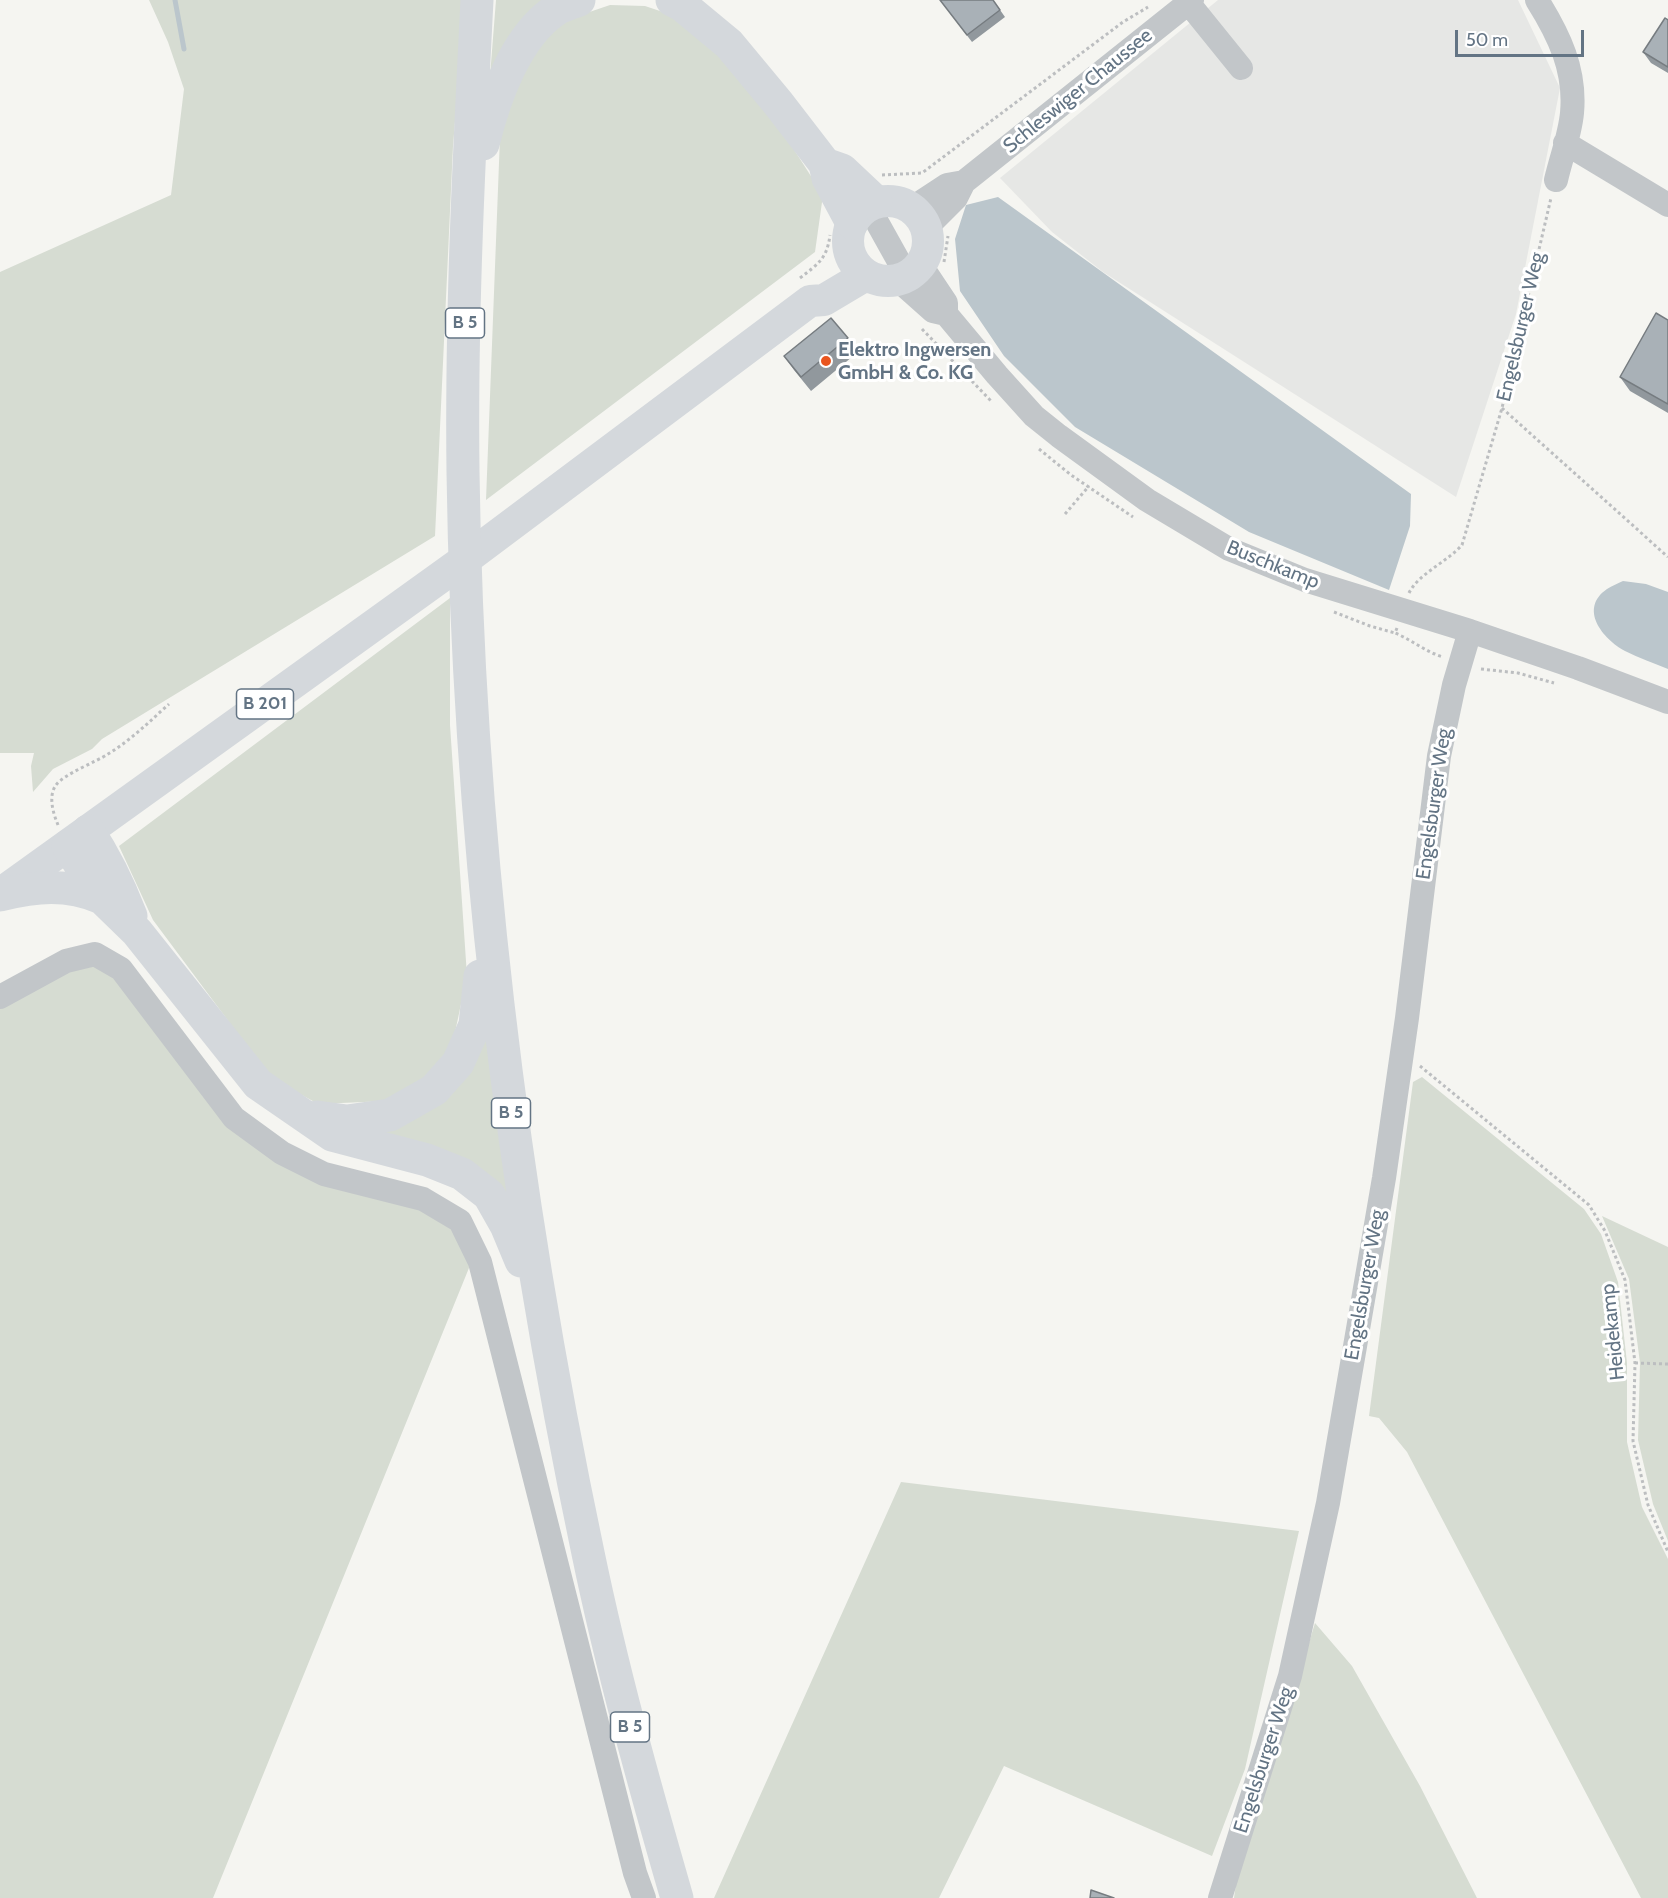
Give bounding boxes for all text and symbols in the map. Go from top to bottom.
scale bar [1458,18,1587,56]
street label: Schleswiger Chaussee [999,24,1157,158]
text: 50 m [1466,29,1508,51]
street label: Engelsburger Weg [1492,250,1550,404]
road number: B 5 [446,308,484,338]
place label: Elektro Ingwersen GmbH & Co. KG [838,338,991,385]
marker: Elektro Ingwersen GmbH & Co. KG [819,354,833,368]
street label: Buschkamp [1223,536,1323,594]
road number: B 201 [236,689,294,719]
street label: Engelsburger Weg [1412,727,1456,881]
road number: B 5 [492,1098,530,1128]
street label: Engelsburger Weg [1340,1208,1390,1362]
street label: Heidekamp [1596,1283,1630,1381]
street label: Engelsburger Weg [1229,1684,1299,1836]
road number: B 5 [610,1712,650,1742]

